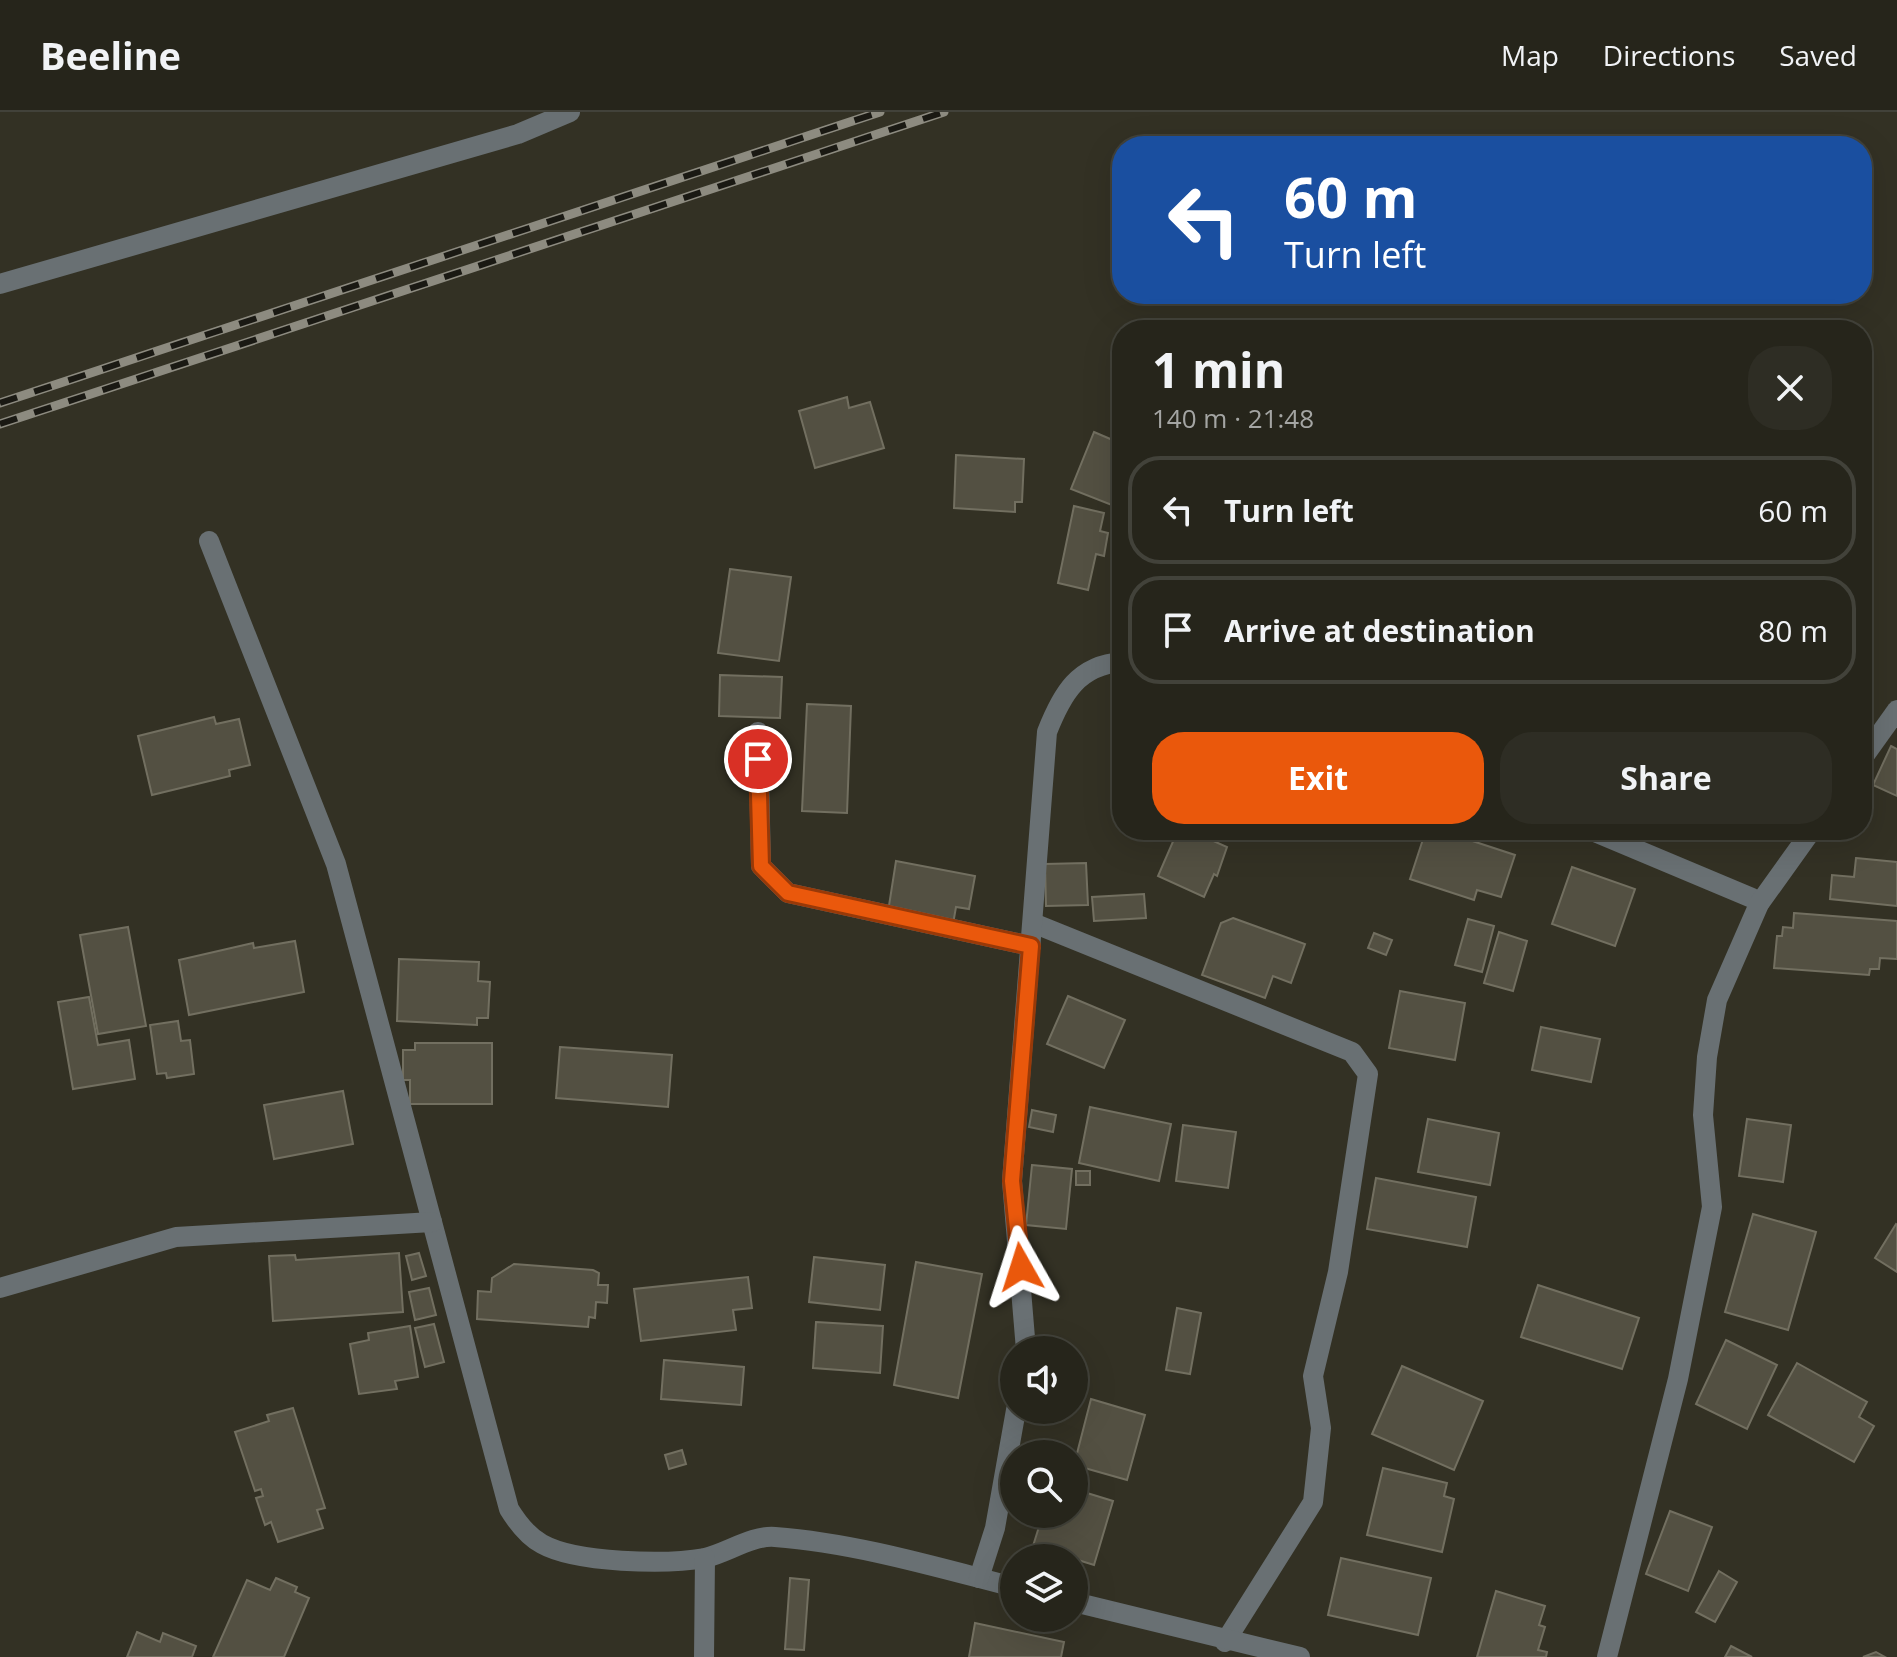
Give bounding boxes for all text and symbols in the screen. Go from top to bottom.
text: Beeline [40,29,181,81]
text: Map [1501,36,1559,74]
text: Directions [1603,36,1735,74]
text: Saved [1779,36,1857,74]
text: 60 m [1284,158,1418,234]
icon: left [1152,168,1256,272]
text: Turn left [1284,230,1426,279]
text: 1 min [1152,337,1285,402]
button: close [1748,346,1832,430]
text: 140 m · 21:48 [1152,400,1314,436]
icon: left [1156,488,1200,532]
text: Turn left [1224,490,1354,531]
text: 60 m [1758,490,1828,531]
icon: arrive [1156,608,1200,652]
text: Arrive at destination [1224,610,1535,651]
text: 80 m [1758,610,1828,651]
pin [724,725,792,793]
button: Exit [1152,732,1484,824]
button: Share [1500,732,1832,824]
icon: arrive [736,737,780,781]
position arrow [979,1225,1063,1309]
map controls [1000,1336,1088,1632]
button: sound [1000,1336,1088,1424]
button: search [1000,1440,1088,1528]
button: layers [1000,1544,1088,1632]

